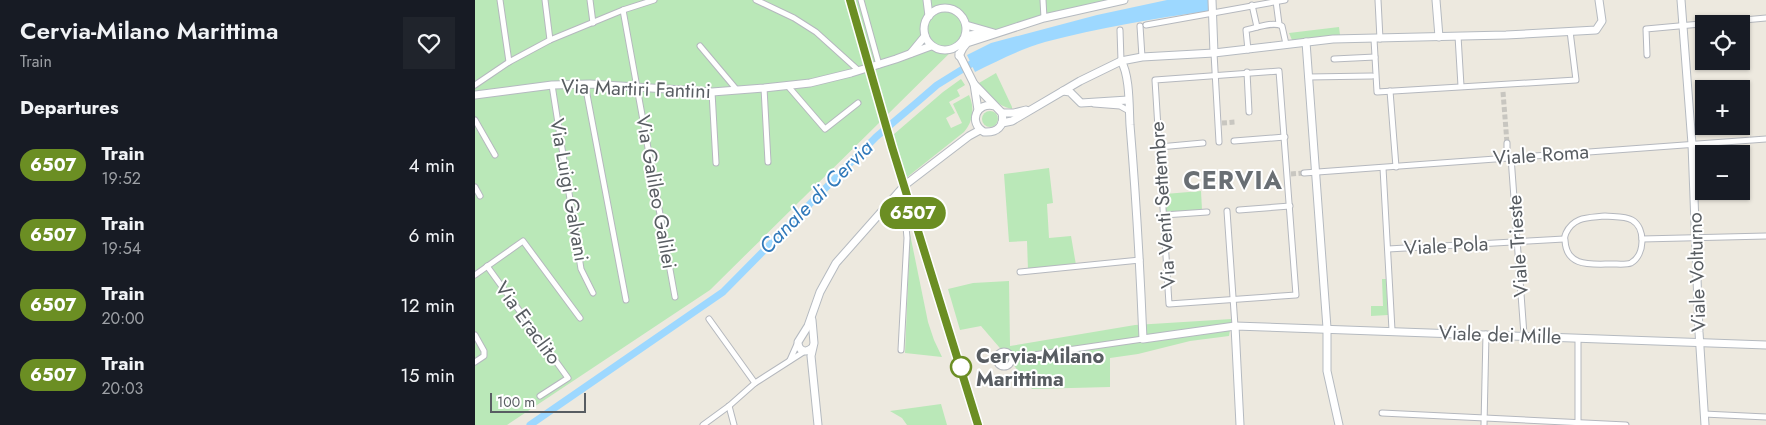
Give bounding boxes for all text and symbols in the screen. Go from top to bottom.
text: Cervia-Milano Marittima [20,13,278,48]
map controls [1695,15,1750,200]
button: locate [1695,15,1750,70]
button: heart [403,17,455,69]
text: Train [20,50,52,73]
street label: Via Martiri Fantini [561,72,711,106]
button: + [1695,80,1750,135]
text: Departures [20,94,119,121]
street label: Via Galileo Galilei [628,113,684,271]
street label: Via Luigi Galvani [542,116,596,264]
street label: Via Venti Settembre [1143,120,1183,290]
water label: Canale di Cervia [752,133,880,261]
street label: Viale Roma [1492,137,1590,173]
text: Train [101,140,145,167]
button: − [1695,145,1750,200]
text: 6507 [30,152,76,178]
text: 4 min [408,152,455,179]
district label: CERVIA [1183,162,1283,198]
text: 19:52 [101,167,141,190]
street label: Viale Trieste [1500,194,1536,298]
line badge: 6507 [878,197,948,229]
text: 6507 [890,200,936,226]
text: Train [101,210,145,237]
street label: Viale Volturno [1680,212,1714,332]
text: 6507 [30,222,76,248]
text: 6 min [409,222,455,249]
street label: Viale Pola [1403,229,1489,263]
text: 19:54 [101,237,141,260]
street label: Via Eraclito [488,275,568,371]
text: Train [101,280,145,307]
text: 6507 [30,292,76,318]
text: 12 min [400,292,455,319]
text: 20:00 [101,307,144,330]
street label: Viale dei Mille [1438,318,1562,352]
place label: Cervia-Milano Marittima [976,342,1105,394]
text: Train [101,350,145,377]
marker: Cervia-Milano Marittima [950,356,972,378]
text: 6507 [30,362,76,388]
text: 15 min [400,362,455,389]
text: 20:03 [101,377,143,400]
scale bar [490,390,586,413]
text: 100 m [497,392,535,412]

